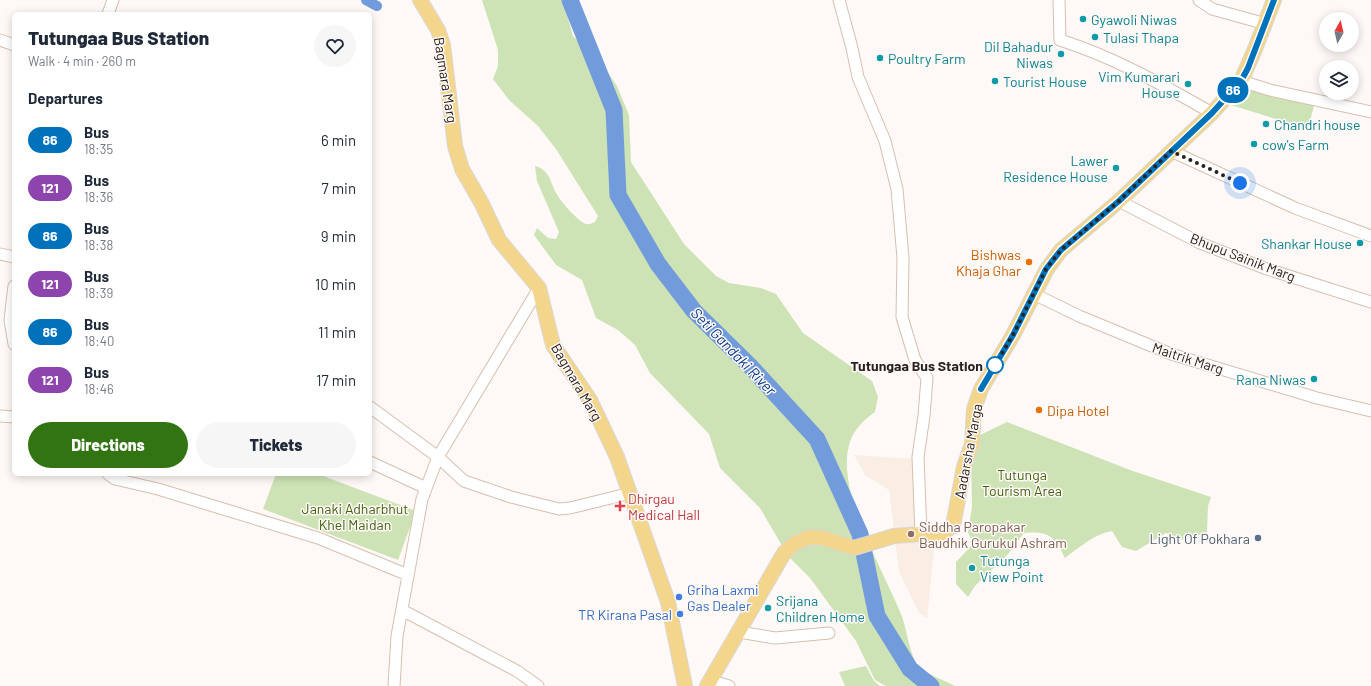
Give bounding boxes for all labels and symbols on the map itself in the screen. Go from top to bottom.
place label: Gyawoli Niwas [1091,11,1177,28]
north arrow [1319,12,1359,52]
marker: Gyawoli Niwas [1078,14,1088,24]
place label: Tulasi Thapa [1103,29,1179,46]
marker: Tulasi Thapa [1090,32,1100,42]
street label: Bagmara Marg [431,36,461,124]
place label: Dil Bahadur Niwas [984,38,1053,71]
marker: Dil Bahadur Niwas [1056,49,1066,59]
place label: Poultry Farm [888,50,966,67]
marker: Poultry Farm [875,53,885,63]
place label: Vim Kumarari House [1098,68,1180,101]
place label: Tourist House [1003,73,1087,90]
marker: Tourist House [990,76,1000,86]
line badge: 86 [1215,77,1251,103]
marker: Vim Kumarari House [1183,79,1193,89]
place label: Chandri house [1274,116,1361,133]
marker: Chandri house [1261,119,1271,129]
place label: cow's Farm [1262,136,1329,153]
marker: cow's Farm [1249,139,1259,149]
place label: Lawer Residence House [1003,152,1108,185]
marker: Lawer Residence House [1111,163,1121,173]
your location [1230,173,1250,193]
street label: Bhupu Sainik Marg [1188,229,1298,285]
place label: Shankar House [1261,235,1352,252]
marker: Shankar House [1355,238,1365,248]
place label: Bishwas Khaja Ghar [956,246,1021,279]
marker: Bishwas Khaja Ghar [1024,257,1034,267]
water label: Seti Gandaki River [688,303,781,399]
street label: Maitrik Marg [1150,338,1226,378]
street label: Bagmara Marg [548,340,606,424]
marker: Tutungaa Bus Station [986,356,1004,374]
place label: Tutungaa Bus Station [851,357,983,374]
place label: Rana Niwas [1236,371,1306,388]
marker: Rana Niwas [1309,374,1319,384]
street label: Aadarsha Marga [950,402,986,500]
place label: Dipa Hotel [1047,402,1109,419]
marker: Dipa Hotel [1034,405,1044,415]
park label: Tutunga Tourism Area [982,466,1062,499]
place label: Dhirgau Medical Hall [628,490,700,523]
park label: Janaki Adharbhut Khel Maidan [302,500,408,533]
marker: Dhirgau Medical Hall [615,501,625,511]
place label: Siddha Paropakar Baudhik Gurukul Ashram [919,518,1067,551]
marker: Siddha Paropakar Baudhik Gurukul Ashram [906,529,916,539]
place label: Light Of Pokhara [1149,530,1250,547]
marker: Light Of Pokhara [1253,533,1263,543]
place label: Tutunga View Point [980,552,1044,585]
marker: Tutunga View Point [967,563,977,573]
place label: Griha Laxmi Gas Dealer [687,581,759,614]
marker: Griha Laxmi Gas Dealer [674,592,684,602]
place label: Srijana Children Home [776,592,865,625]
marker: Srijana Children Home [763,603,773,613]
place label: TR Kirana Pasal [578,606,672,623]
marker: TR Kirana Pasal [675,609,685,619]

